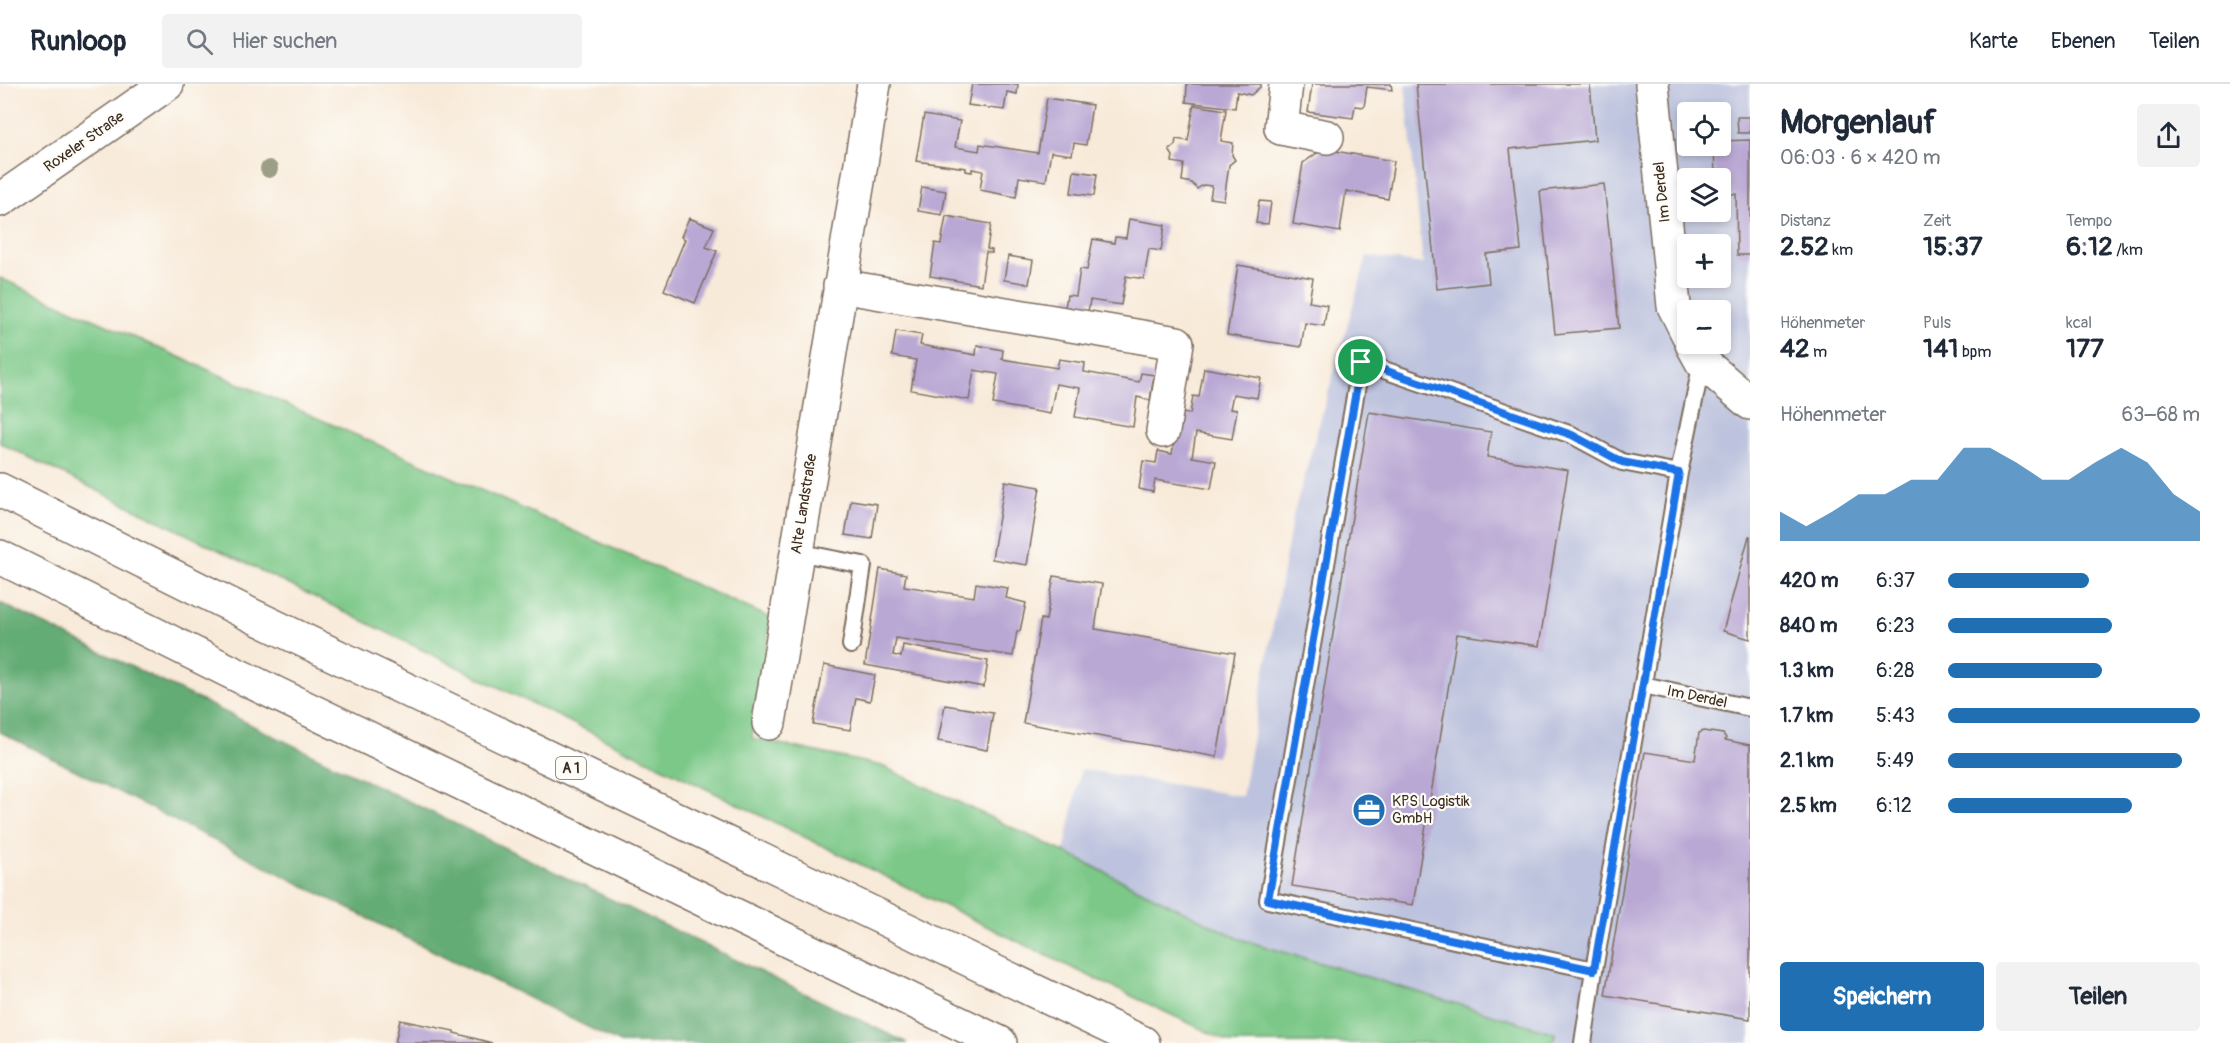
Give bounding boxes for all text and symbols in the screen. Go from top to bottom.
search box [162,14,582,68]
text: Runloop [30,24,126,59]
icon: search [183,25,216,58]
text: Hier suchen [231,27,338,55]
text: Karte [1969,28,2018,55]
text: Ebenen [2051,28,2116,55]
text: Teilen [2149,28,2200,55]
map controls [1677,102,1731,354]
button: locate [1677,102,1731,156]
text: Morgenlauf [1780,102,1937,143]
button: share [2137,104,2200,167]
street label: Roxeler Straße [40,107,128,177]
text: 06:03 · 6 × 420 m [1780,145,1940,170]
street label: Im Derdel [1649,161,1675,223]
button: layers [1677,168,1731,222]
text: Distanz [1780,211,1831,231]
text: Zeit [1923,211,1951,231]
text: Tempo [2066,211,2112,231]
text: 2.52 [1780,231,1829,263]
text: 15:37 [1923,231,1982,263]
text: 6:12 [2066,231,2113,263]
button: + [1677,234,1731,288]
text: km [1829,240,1853,260]
text: /km [2113,240,2143,260]
button: − [1677,300,1731,354]
text: Höhenmeter [1780,313,1865,333]
text: Puls [1923,313,1951,333]
text: kcal [2066,313,2092,333]
text: 42 [1780,333,1810,365]
text: 141 [1923,333,1958,365]
text: 177 [2066,333,2104,365]
pin [1335,336,1386,387]
text: m [1810,342,1827,362]
text: bpm [1958,342,1992,362]
icon: arrive [1344,345,1377,378]
text: Höhenmeter [1780,402,1886,427]
text: 63–68 m [2122,402,2200,427]
street label: Alte Landstraße [787,452,821,556]
text: 420 m [1780,568,1839,593]
text: 6:37 [1876,568,1915,593]
text: 840 m [1780,613,1837,638]
text: 6:23 [1876,613,1915,638]
text: 1.3 km [1780,658,1834,683]
text: 6:28 [1876,658,1914,683]
street label: Im Derdel [1665,681,1729,713]
text: 1.7 km [1780,703,1833,728]
text: 5:43 [1876,703,1915,728]
text: 2.1 km [1780,748,1834,773]
text: 5:49 [1876,748,1914,773]
road number: A 1 [556,757,586,779]
office icon: KPS Logistik GmbH [1351,792,1387,828]
place label: KPS Logistik GmbH [1392,792,1470,828]
text: 2.5 km [1780,793,1837,818]
text: 6:12 [1876,793,1912,818]
button: Speichern [1780,962,1984,1031]
button: Teilen [1996,962,2200,1031]

